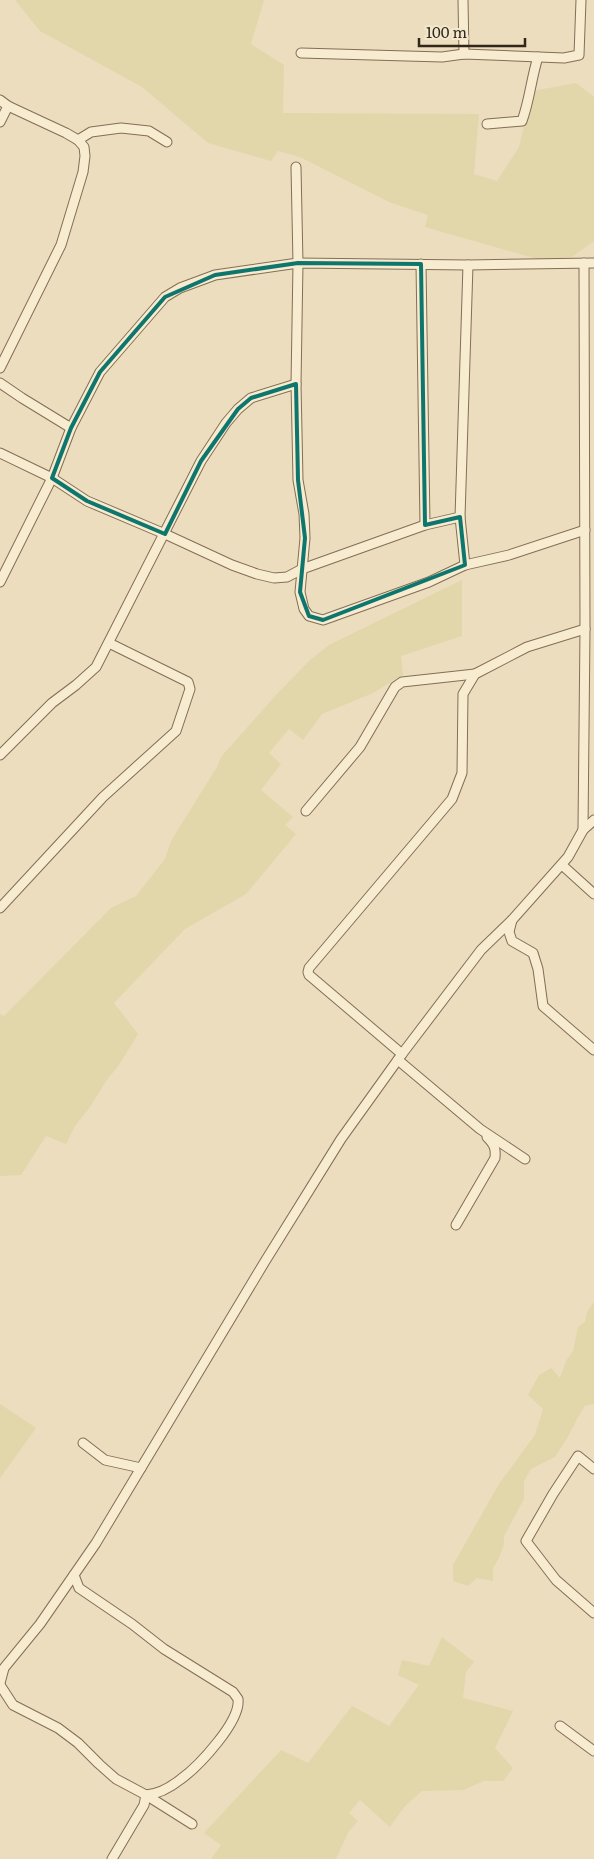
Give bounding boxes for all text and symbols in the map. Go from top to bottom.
scale bar [419,15,525,47]
text: 100 m [426,20,467,43]

